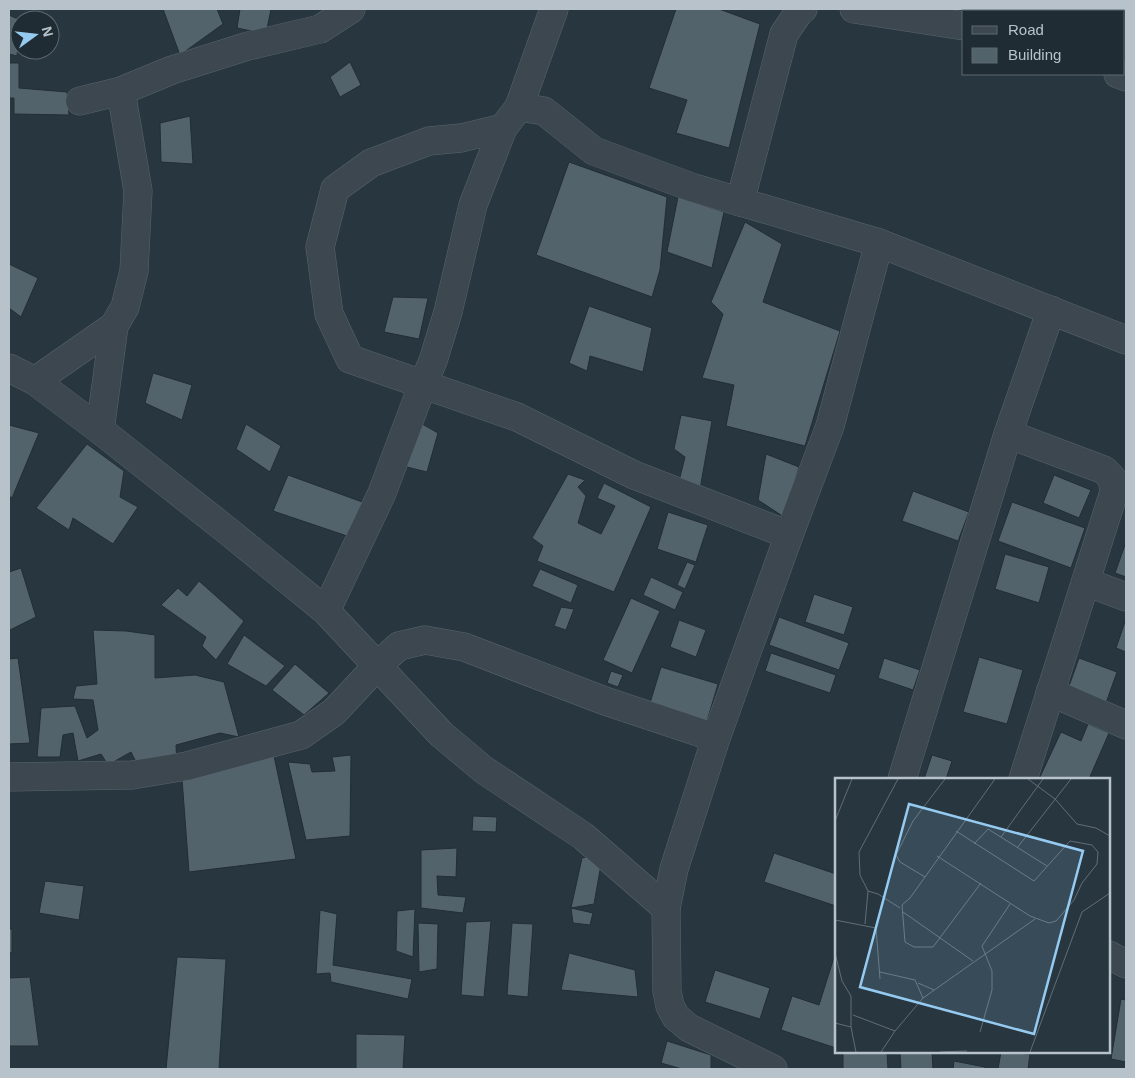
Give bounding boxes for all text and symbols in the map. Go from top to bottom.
north arrow [10,10,60,60]
legend [962,10,1125,75]
text: Road [1008,21,1044,38]
text: N [39,25,57,39]
text: Building [1008,46,1061,63]
inset map [835,778,1110,1053]

